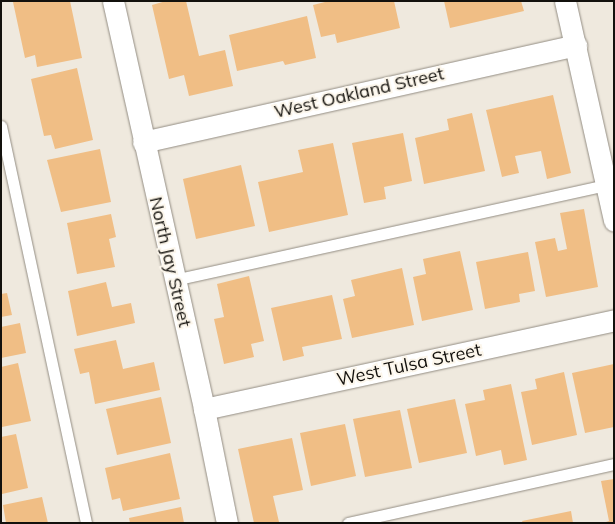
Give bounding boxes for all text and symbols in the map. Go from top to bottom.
street label: West Oakland Street [272,63,446,123]
street label: North Jay Street [145,195,195,329]
street label: West Tulsa Street [335,339,483,391]

